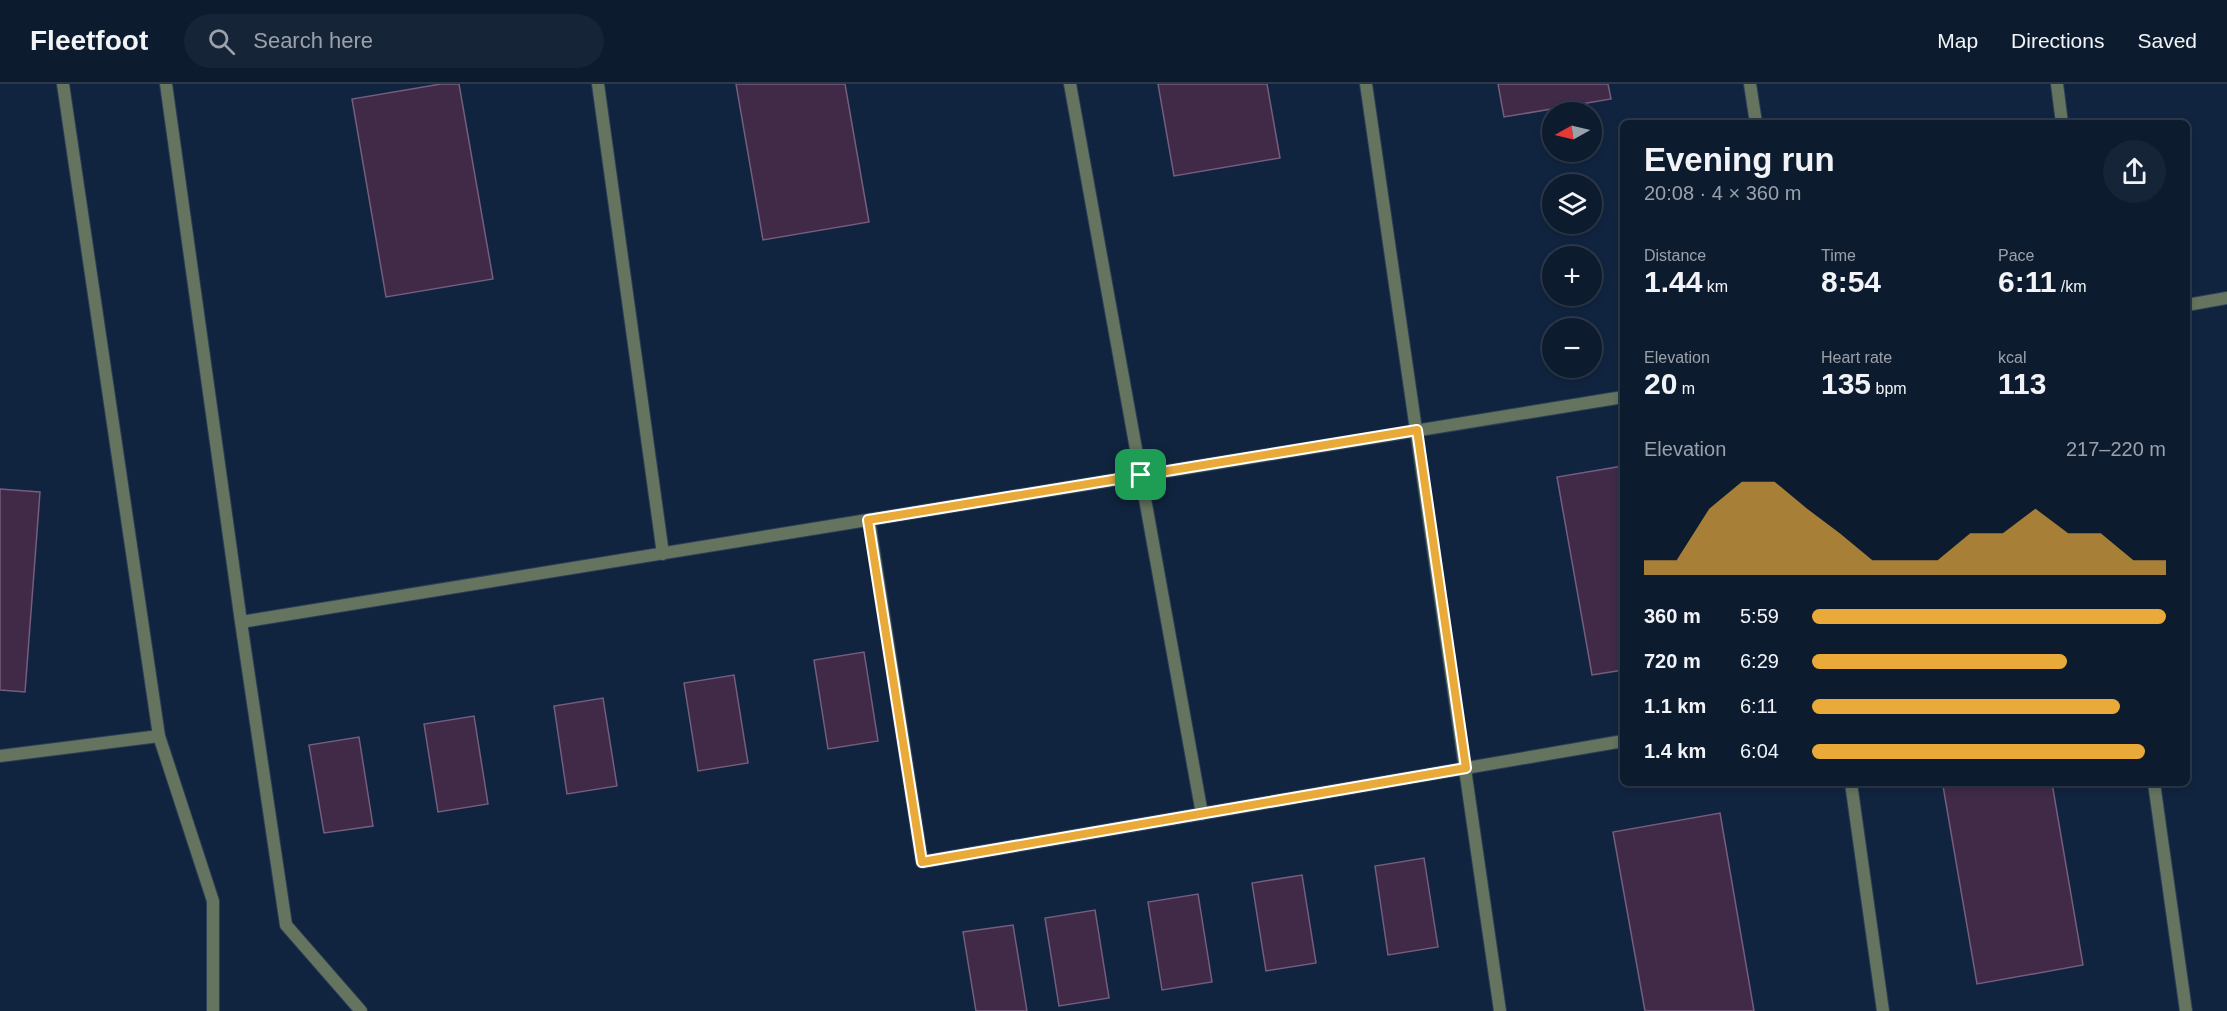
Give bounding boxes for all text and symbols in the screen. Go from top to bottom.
search box [184,14,604,68]
text: Fleetfoot [30,25,148,56]
icon: search [205,25,238,58]
text: Search here [253,28,373,53]
text: Map [1937,29,1978,52]
text: Directions [2011,29,2104,52]
text: Saved [2137,29,2197,52]
north arrow [1542,102,1602,162]
map controls [1542,102,1602,378]
button: share [2103,140,2166,203]
text: Evening run [1644,141,1835,178]
button: layers [1542,174,1602,234]
text: 20:08 · 4 × 360 m [1644,182,1801,204]
button: + [1542,246,1602,306]
text: Distance [1644,247,1706,264]
text: Time [1821,247,1856,264]
text: Pace [1998,247,2034,264]
text: 1.44 [1644,265,1702,298]
text: 8:54 [1821,265,1881,298]
text: 6:11 [1998,265,2056,298]
text: km [1702,278,1728,295]
text: /km [2056,278,2087,295]
button: − [1542,318,1602,378]
text: Elevation [1644,349,1710,366]
text: Heart rate [1821,349,1892,366]
text: kcal [1998,349,2026,366]
text: 20 [1644,367,1677,400]
text: 135 [1821,367,1871,400]
text: 113 [1998,367,2046,400]
text: m [1677,380,1695,397]
text: bpm [1871,380,1907,397]
text: Elevation [1644,438,1726,460]
text: 217–220 m [2066,438,2166,460]
pin [1115,449,1166,500]
icon: arrive [1124,458,1157,491]
text: 360 m [1644,605,1701,627]
text: 5:59 [1740,605,1779,627]
text: 720 m [1644,650,1701,672]
text: 6:29 [1740,650,1779,672]
text: 1.1 km [1644,695,1706,717]
text: 6:11 [1740,695,1777,717]
text: 1.4 km [1644,740,1706,762]
text: 6:04 [1740,740,1779,762]

